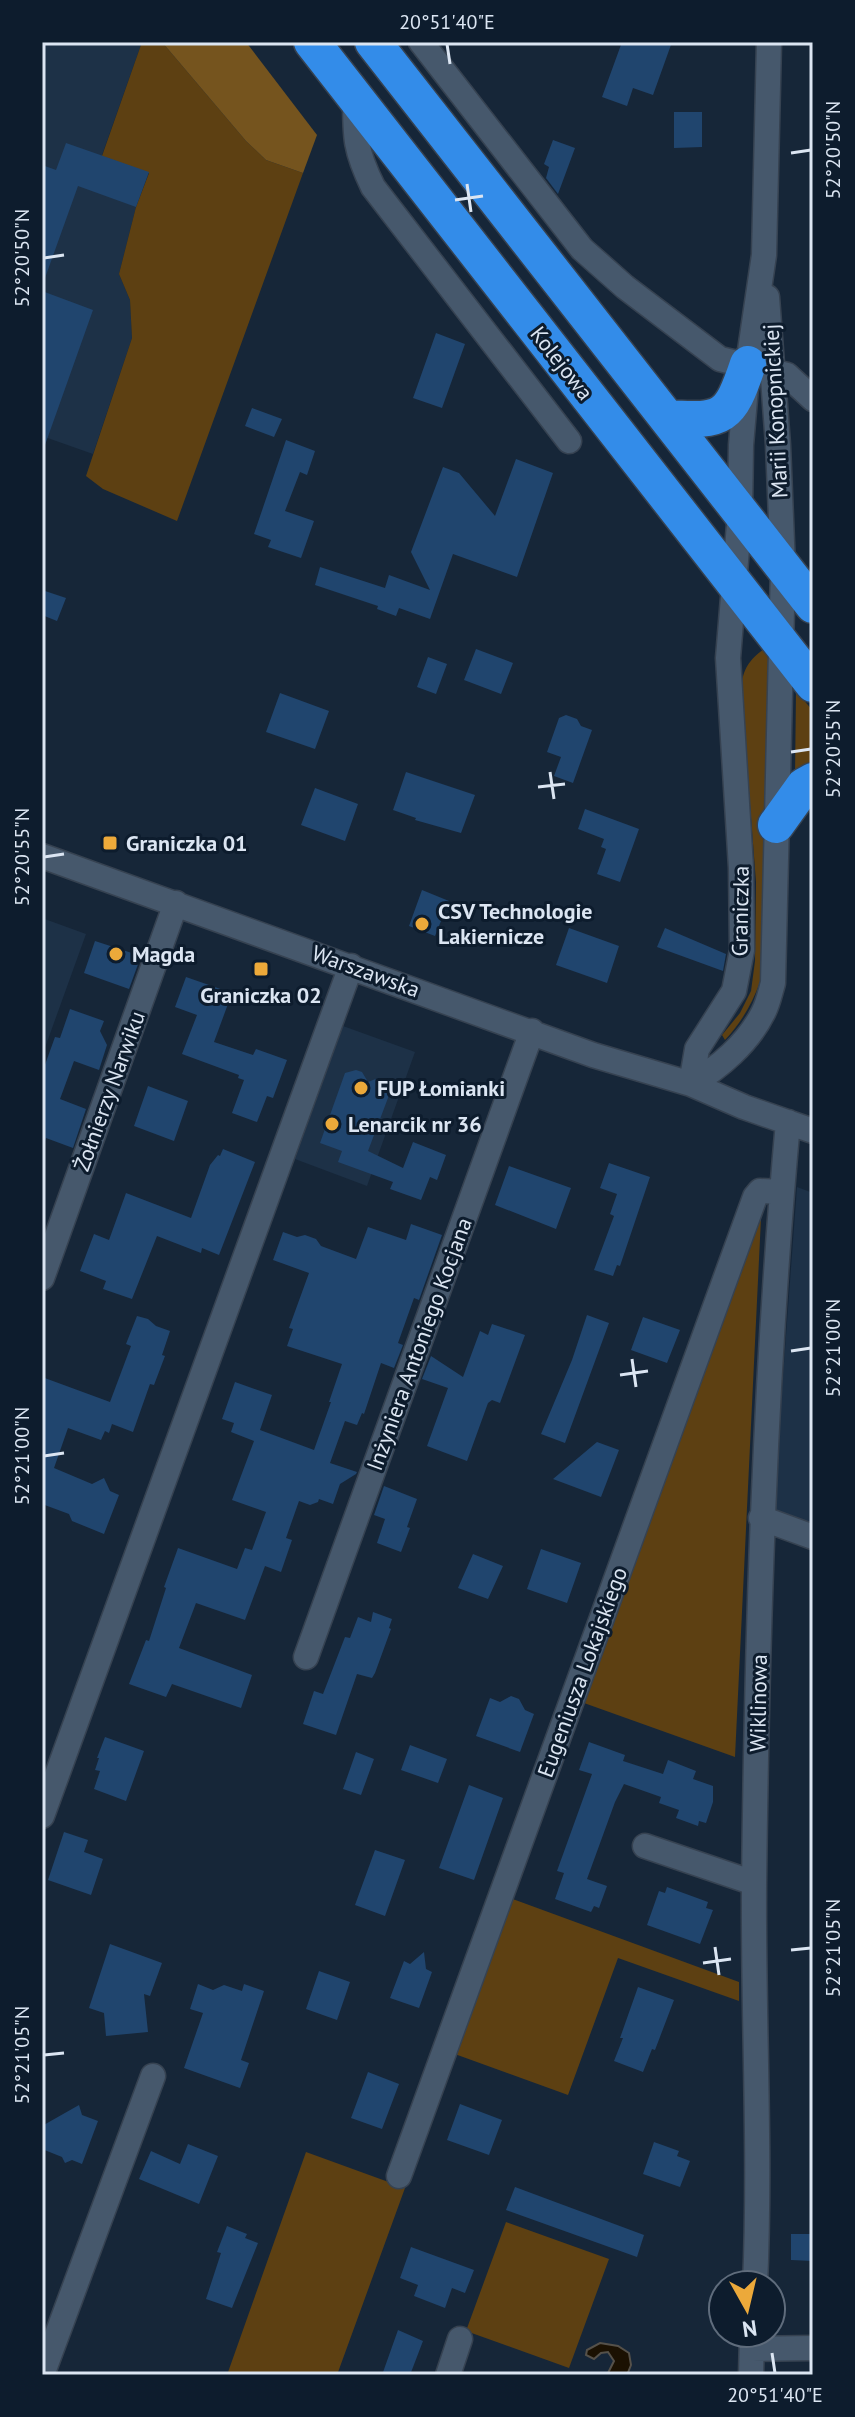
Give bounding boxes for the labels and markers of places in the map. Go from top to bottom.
place label: Graniczka 01 [126,829,248,857]
marker: Graniczka 01 [101,834,119,852]
place label: CSV Technologie Lakiernicze [438,897,593,950]
marker: CSV Technologie Lakiernicze [413,915,431,933]
place label: Magda [132,940,195,968]
marker: Magda [107,945,125,963]
marker: Graniczka 02 [252,960,270,978]
place label: Graniczka 02 [200,981,322,1009]
place label: FUP Łomianki [377,1074,505,1102]
marker: FUP Łomianki [352,1079,370,1097]
place label: Lenarcik nr 36 [348,1110,482,1138]
marker: Lenarcik nr 36 [323,1115,341,1133]

